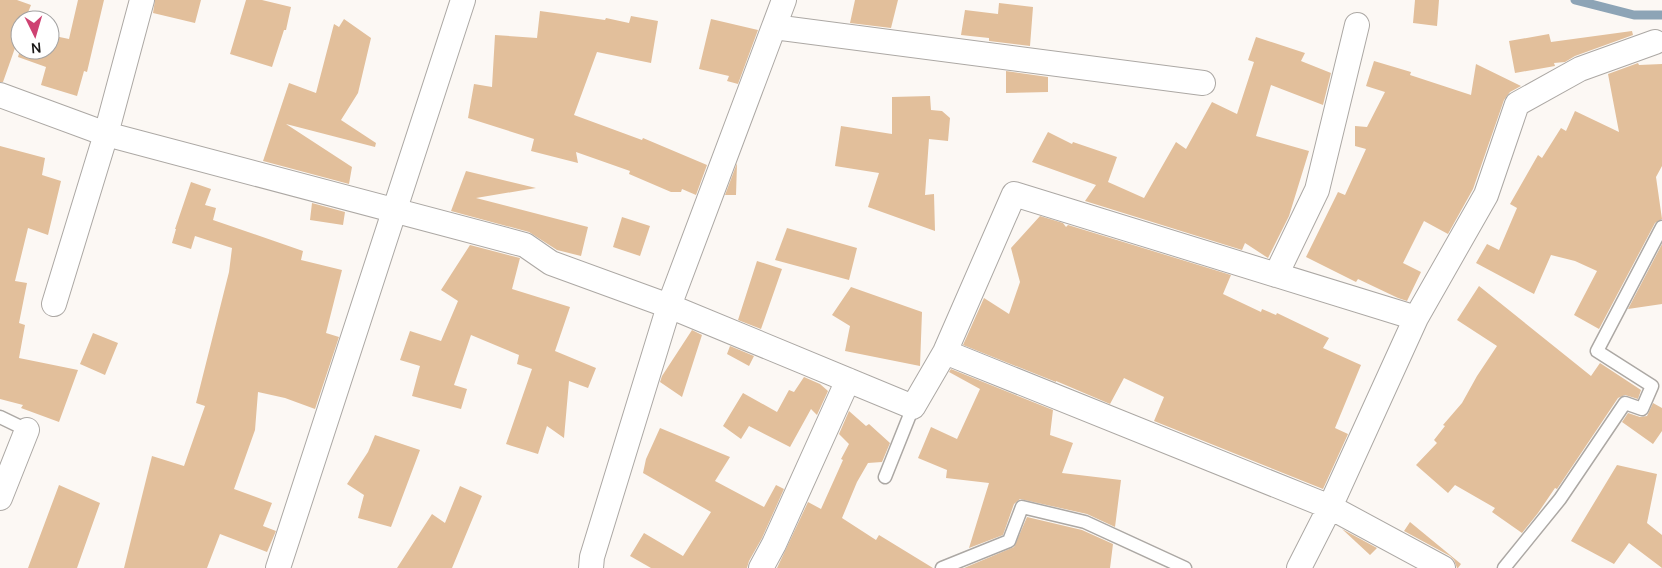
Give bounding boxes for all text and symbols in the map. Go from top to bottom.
north arrow [10,10,60,60]
text: N [30,39,42,58]

